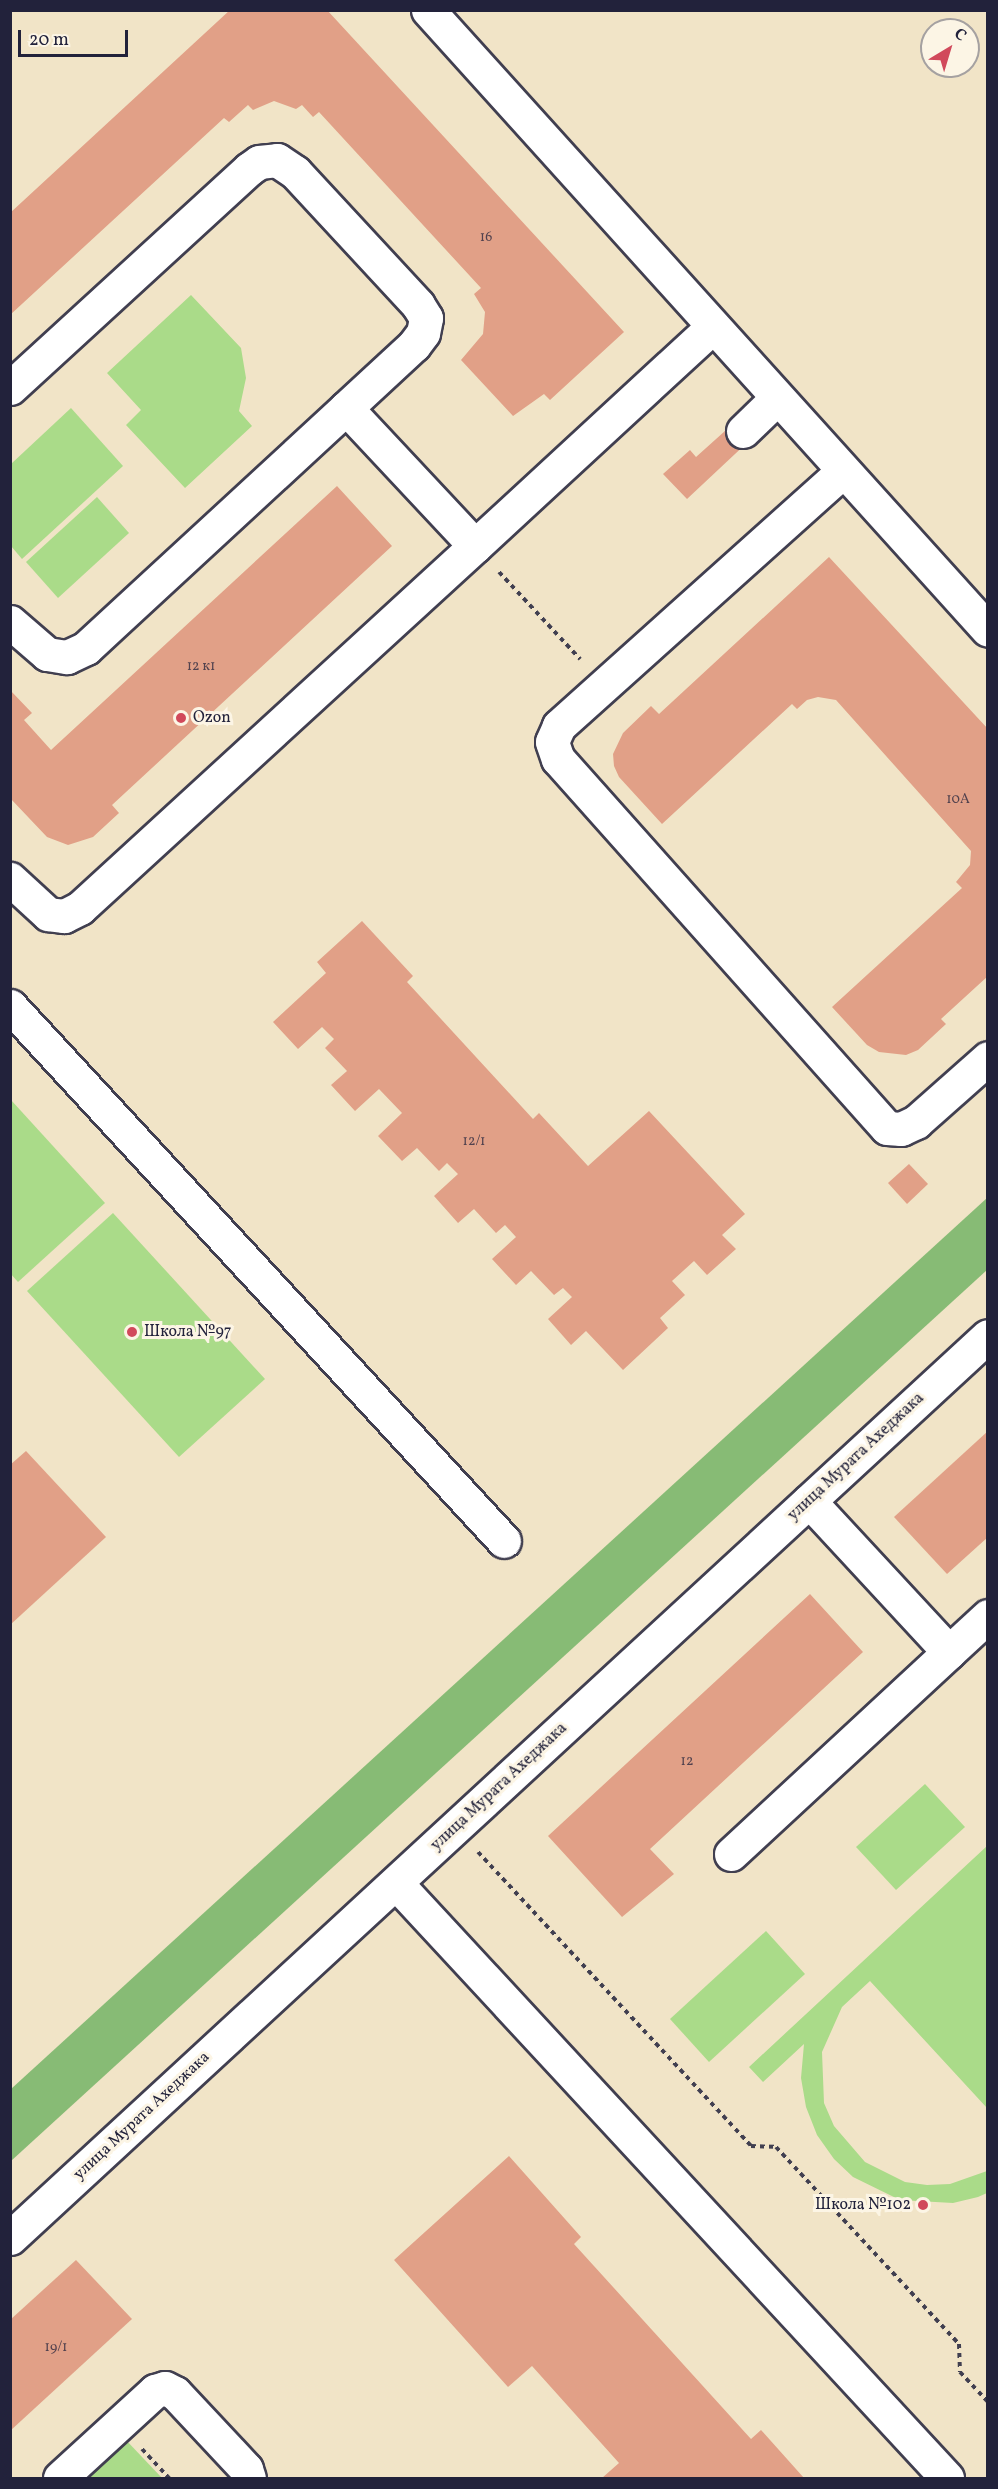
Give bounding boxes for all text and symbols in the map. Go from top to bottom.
scale bar [21,18,130,56]
north arrow [920,18,980,78]
text: С [949,24,971,47]
text: 20 m [29,28,69,53]
house number: 16 [480,230,492,246]
house number: 12 к1 [187,659,215,675]
place label: Ozon [193,708,231,728]
marker: Ozon [174,711,188,725]
house number: 10А [946,792,970,808]
house number: 12/1 [462,1134,486,1150]
place label: Школа №97 [144,1322,232,1342]
marker: Школа №97 [125,1325,139,1339]
street label: улица Мурата Ахеджака [784,1389,928,1525]
street label: улица Мурата Ахеджака [427,1719,571,1855]
house number: 12 [681,1754,693,1770]
street label: улица Мурата Ахеджака [70,2048,214,2184]
place label: Школа №102 [815,2195,911,2215]
marker: Школа №102 [916,2198,930,2212]
house number: 19/1 [45,2340,67,2356]

